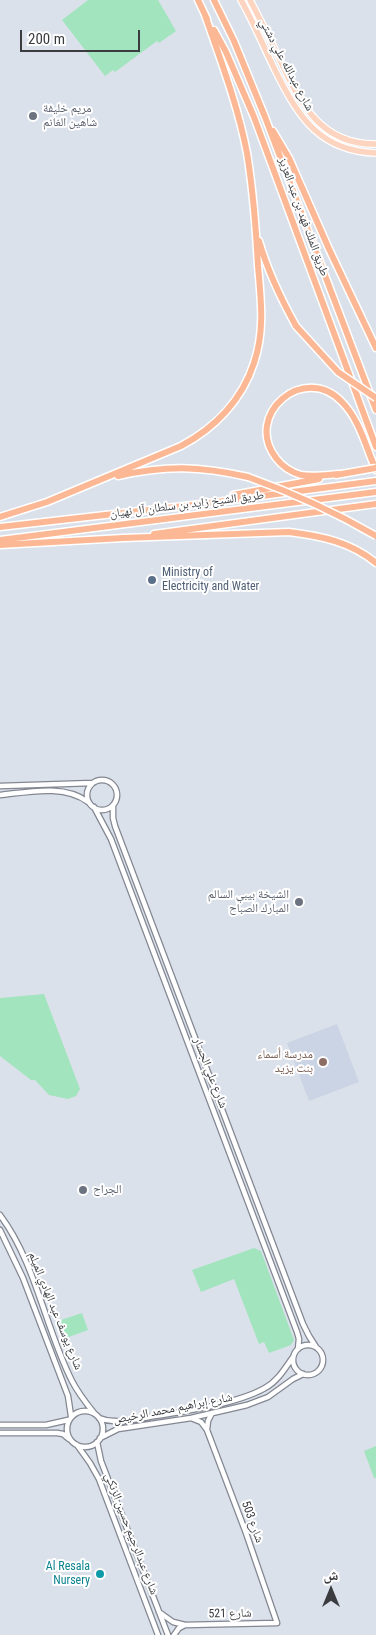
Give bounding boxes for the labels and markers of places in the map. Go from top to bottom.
place label: مريم خليفة شاهين الغانم [43,102,97,130]
marker: مريم خليفة شاهين الغانم [27,110,39,122]
place label: Ministry of Electricity and Water [162,566,259,594]
marker: Ministry of Electricity and Water [146,574,158,586]
place label: الشيخة بيبي السالم المبارك الصباح [208,888,289,916]
marker: الشيخة بيبي السالم المبارك الصباح [293,896,305,908]
place label: مدرسة أسماء بنت يزيد [257,1048,313,1076]
marker: مدرسة أسماء بنت يزيد [317,1056,329,1068]
place label: الجراح [93,1183,122,1197]
marker: الجراح [77,1184,89,1196]
place label: Al Resala Nursery [46,1560,90,1588]
marker: Al Resala Nursery [94,1568,106,1580]

